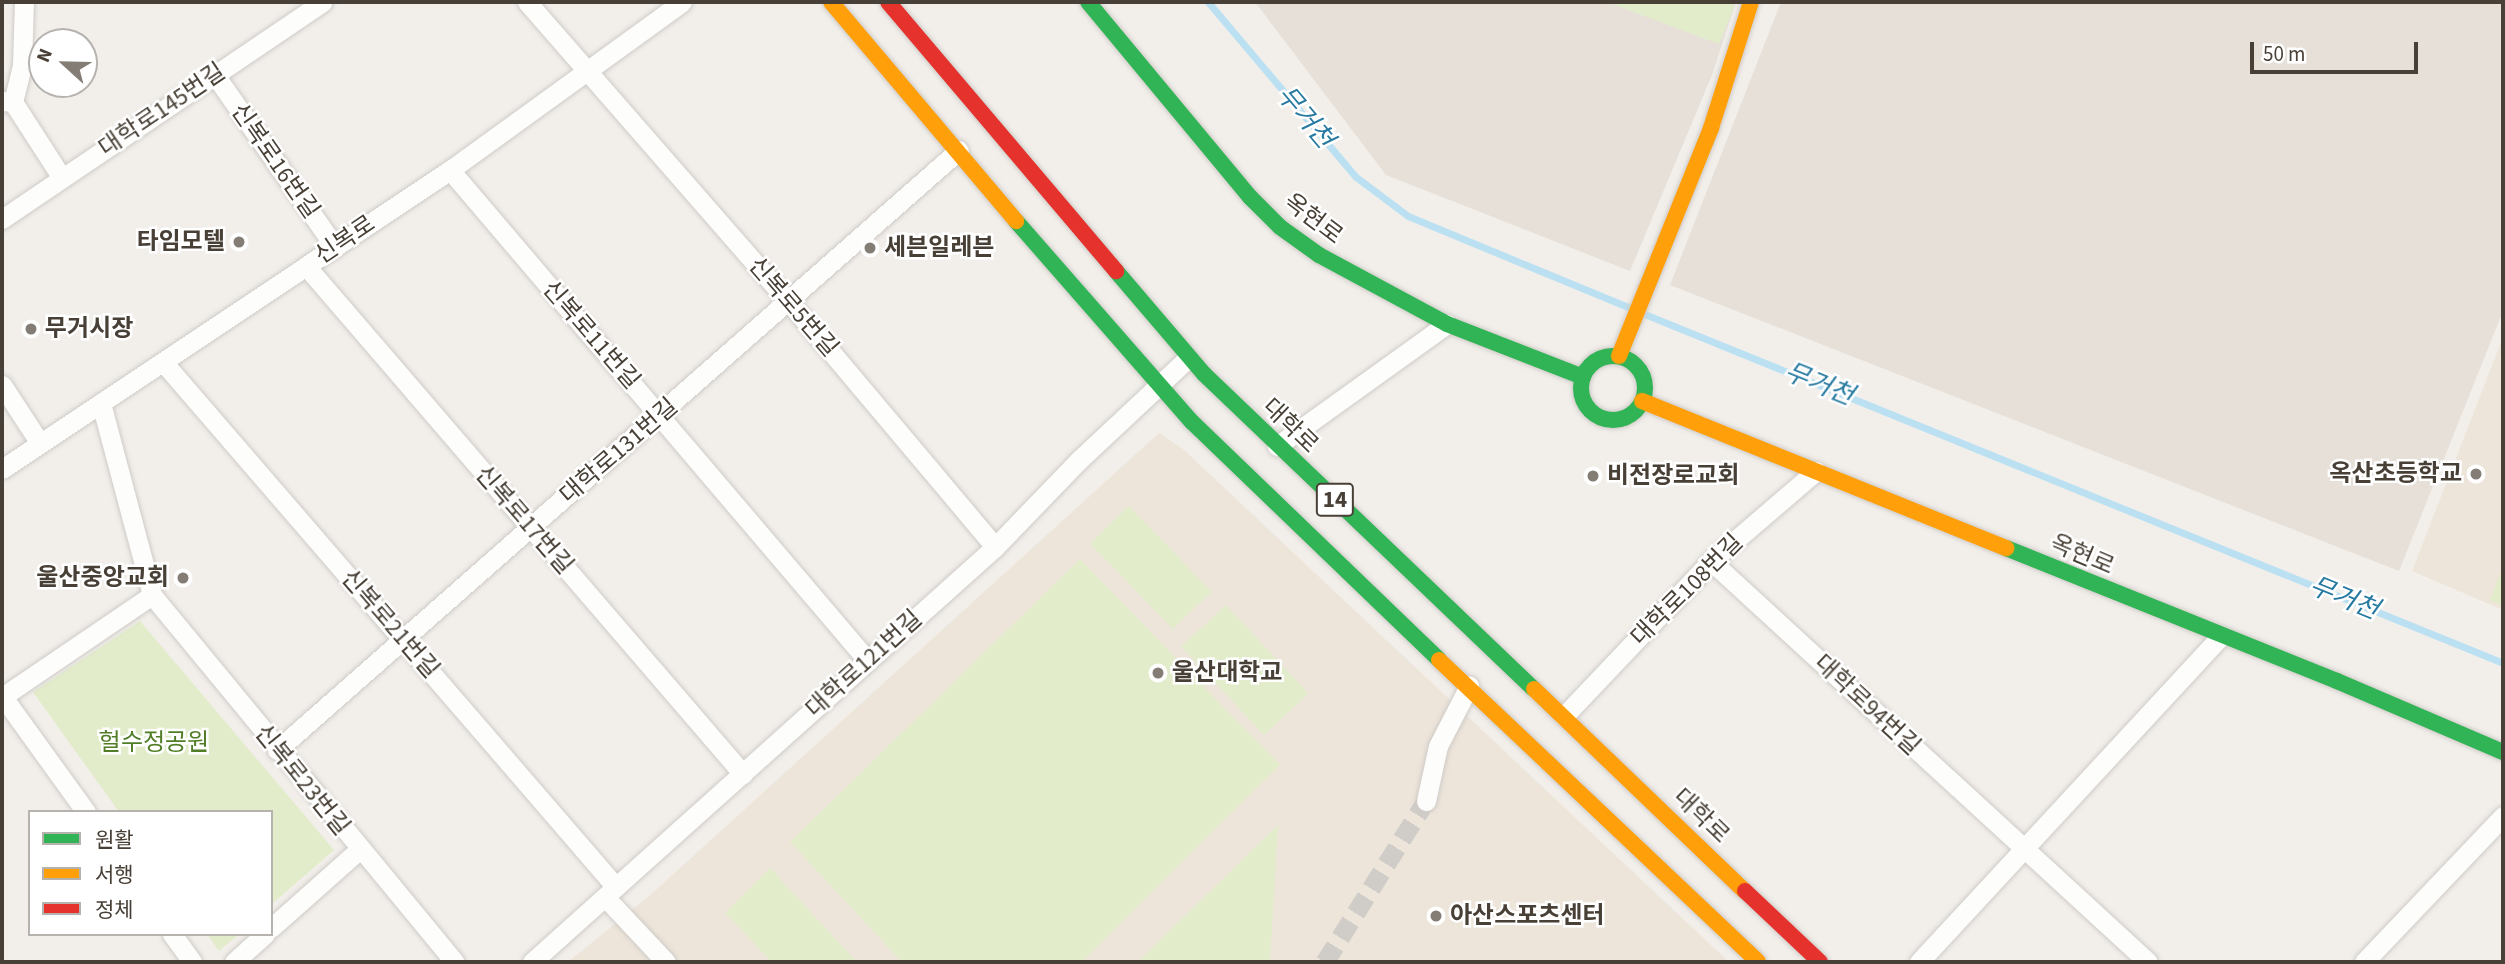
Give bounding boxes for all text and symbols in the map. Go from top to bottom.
north arrow [28,28,98,98]
scale bar [2253,28,2421,72]
text: 50 m [2263,39,2305,69]
text: N [30,45,60,67]
street label: 대학로145번길 [93,57,231,163]
water label: 무거천 [1270,79,1340,155]
street label: 신복로16번길 [225,98,325,224]
street label: 옥현로 [1278,188,1348,250]
street label: 신복로 [309,210,381,270]
place label: 타임모텔 [137,228,225,256]
marker: 타임모텔 [231,234,247,250]
place label: 세븐일레븐 [884,234,994,262]
marker: 세븐일레븐 [862,240,878,256]
street label: 신복로5번길 [742,251,844,363]
street label: 신복로11번길 [536,275,646,395]
place label: 무거시장 [45,315,133,343]
marker: 무거시장 [23,321,39,337]
water label: 무거천 [1780,356,1858,412]
street label: 대학로131번길 [554,392,684,510]
street label: 대학로 [1256,393,1324,459]
street label: 신복로17번길 [469,460,579,580]
place label: 옥산초등학교 [2330,460,2462,488]
place label: 비전장로교회 [1607,462,1739,490]
marker: 옥산초등학교 [2468,466,2484,482]
marker: 비전장로교회 [1585,468,1601,484]
road number: 14 [1316,480,1354,520]
street label: 대학로108번길 [1625,528,1749,652]
street label: 옥현로 [2046,529,2118,581]
place label: 울산중앙교회 [37,564,169,592]
street label: 신복로21번길 [335,564,445,684]
marker: 울산중앙교회 [175,570,191,586]
water label: 무거천 [2305,570,2383,626]
street label: 대학로121번길 [800,604,928,724]
street label: 대학로94번길 [1808,649,1926,761]
place label: 울산대학교 [1172,659,1282,687]
marker: 울산대학교 [1150,665,1166,681]
street label: 신복로23번길 [249,719,355,841]
park label: 헐수정공원 [99,729,209,757]
street label: 대학로 [1667,783,1735,849]
legend [28,810,273,936]
text: 원활 [95,825,134,855]
text: 서행 [95,860,134,890]
text: 정체 [95,895,134,925]
place label: 아산스포츠센터 [1450,902,1605,930]
marker: 아산스포츠센터 [1428,908,1444,924]

